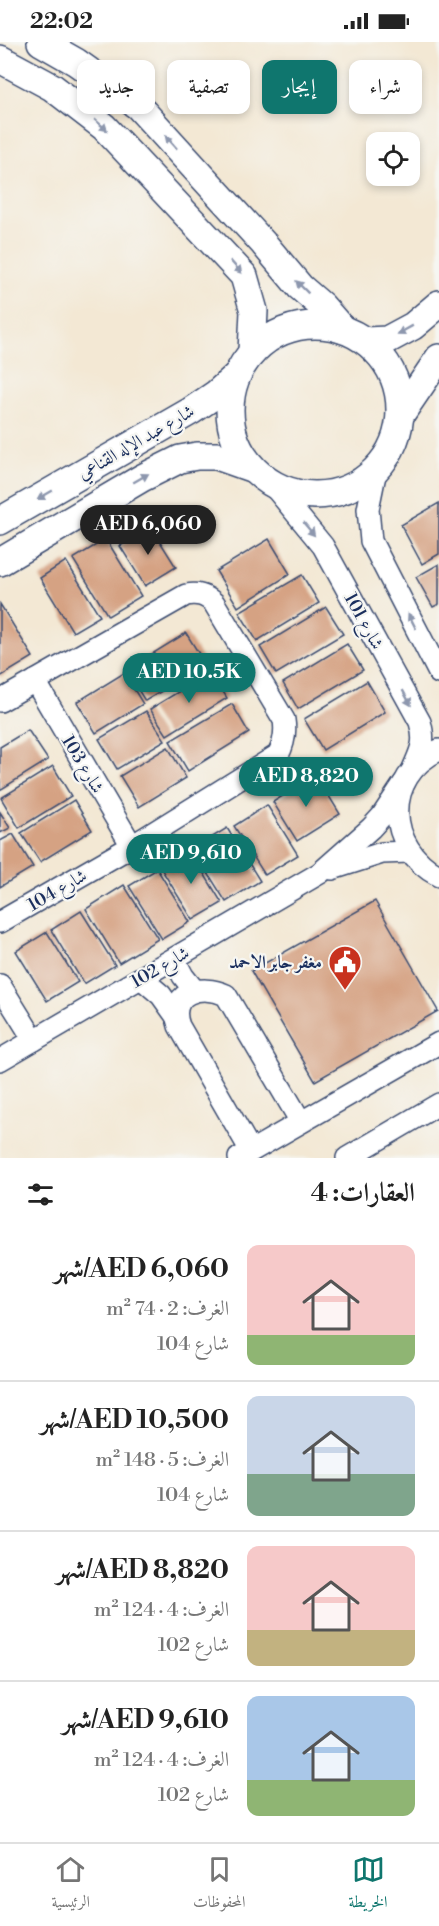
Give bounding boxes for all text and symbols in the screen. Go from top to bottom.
text: 22:02 [30,8,93,35]
chip: جديد [77,60,155,114]
chip: تصفية [167,60,250,114]
chip: إيجار [262,60,337,114]
chip: شراء [349,60,422,114]
one-way arrow [93,119,109,132]
map controls [366,132,420,186]
button: locate [366,132,420,186]
one-way arrow [164,135,178,150]
one-way arrow [229,259,243,274]
one-way arrow [295,281,309,295]
one-way arrow [397,325,414,335]
street label: شارع عبد الإله القناعي [74,400,200,488]
one-way arrow [133,473,149,484]
one-way arrow [37,490,53,501]
pin: AED 6,060 [79,505,217,556]
text: AED 6,060 [94,512,202,537]
one-way arrow [302,521,315,536]
street label: شارع 101 [336,589,388,655]
one-way arrow [407,612,417,629]
pin: AED 10.5K [120,653,258,704]
text: AED 10.5K [137,660,241,685]
one-way arrow [402,689,412,706]
street label: شارع 103 [54,731,109,799]
pin: AED 8,820 [237,757,375,808]
text: AED 8,820 [253,764,359,789]
pin: AED 9,610 [122,834,260,885]
text: AED 9,610 [140,841,242,866]
street label: شارع 104 [23,864,93,919]
street label: شارع 102 [127,941,195,996]
public building icon: مغفر جابر الاحمد [327,944,363,991]
place label: مغفر جابر الاحمد [229,951,322,974]
text: العقارات: 4 [311,1177,415,1209]
icon: filters [24,1178,57,1211]
text: AED 6,060/شهر [54,1253,229,1285]
icon: home [295,1269,367,1341]
text: الغرف: 2 · 74 m² [106,1297,229,1322]
text: شارع 104 [157,1332,229,1357]
text: AED 10,500/شهر [40,1404,229,1436]
icon: home [295,1420,367,1492]
text: الغرف: 5 · 148 m² [95,1448,229,1473]
text: شارع 104 [157,1483,229,1508]
text: AED 8,820/شهر [56,1554,229,1586]
icon: home [295,1570,367,1642]
text: الغرف: 4 · 124 m² [94,1598,229,1623]
text: شارع 102 [158,1633,229,1658]
text: AED 9,610/شهر [62,1704,229,1736]
icon: home [295,1720,367,1792]
text: الغرف: 4 · 124 m² [94,1748,229,1773]
text: شارع 102 [158,1783,229,1808]
tab: الرئيسية [51,1853,90,1917]
tab: المحفوظات [193,1853,246,1917]
tab: الخريطة [349,1853,388,1917]

